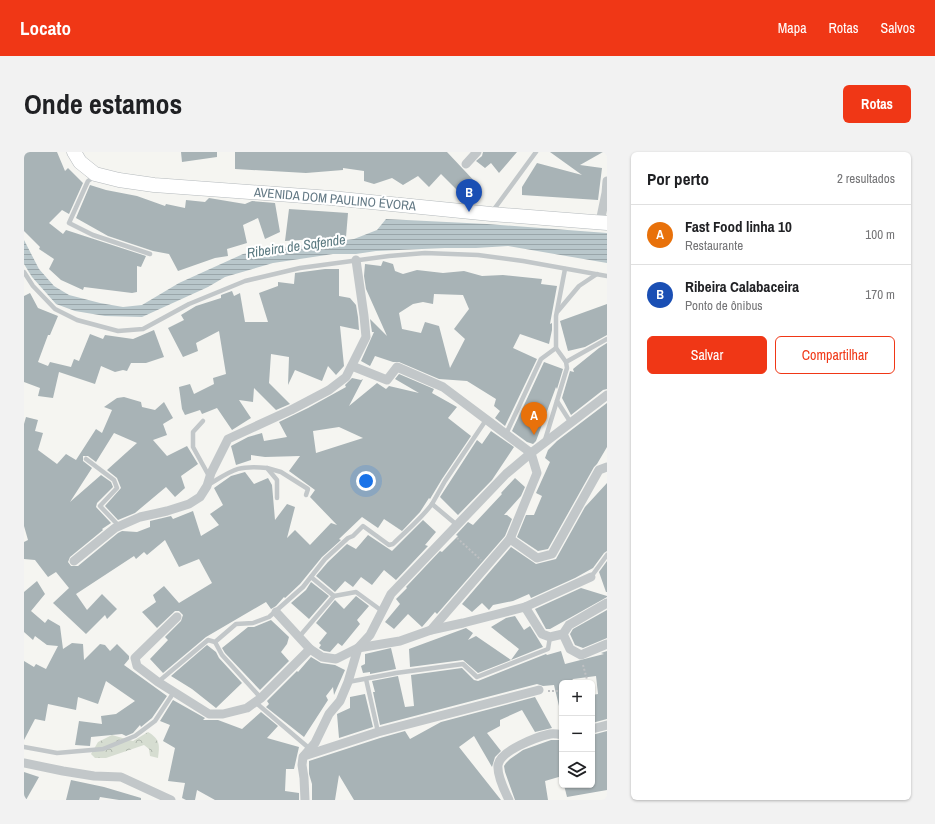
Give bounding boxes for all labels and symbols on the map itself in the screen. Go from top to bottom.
pin: B [456,179,482,212]
street label: AVENIDA DOM PAULINO ÉVORA [252,183,418,215]
water label: Ribeira de Safende [245,230,347,262]
pin: A [521,402,547,435]
your location [356,471,376,491]

